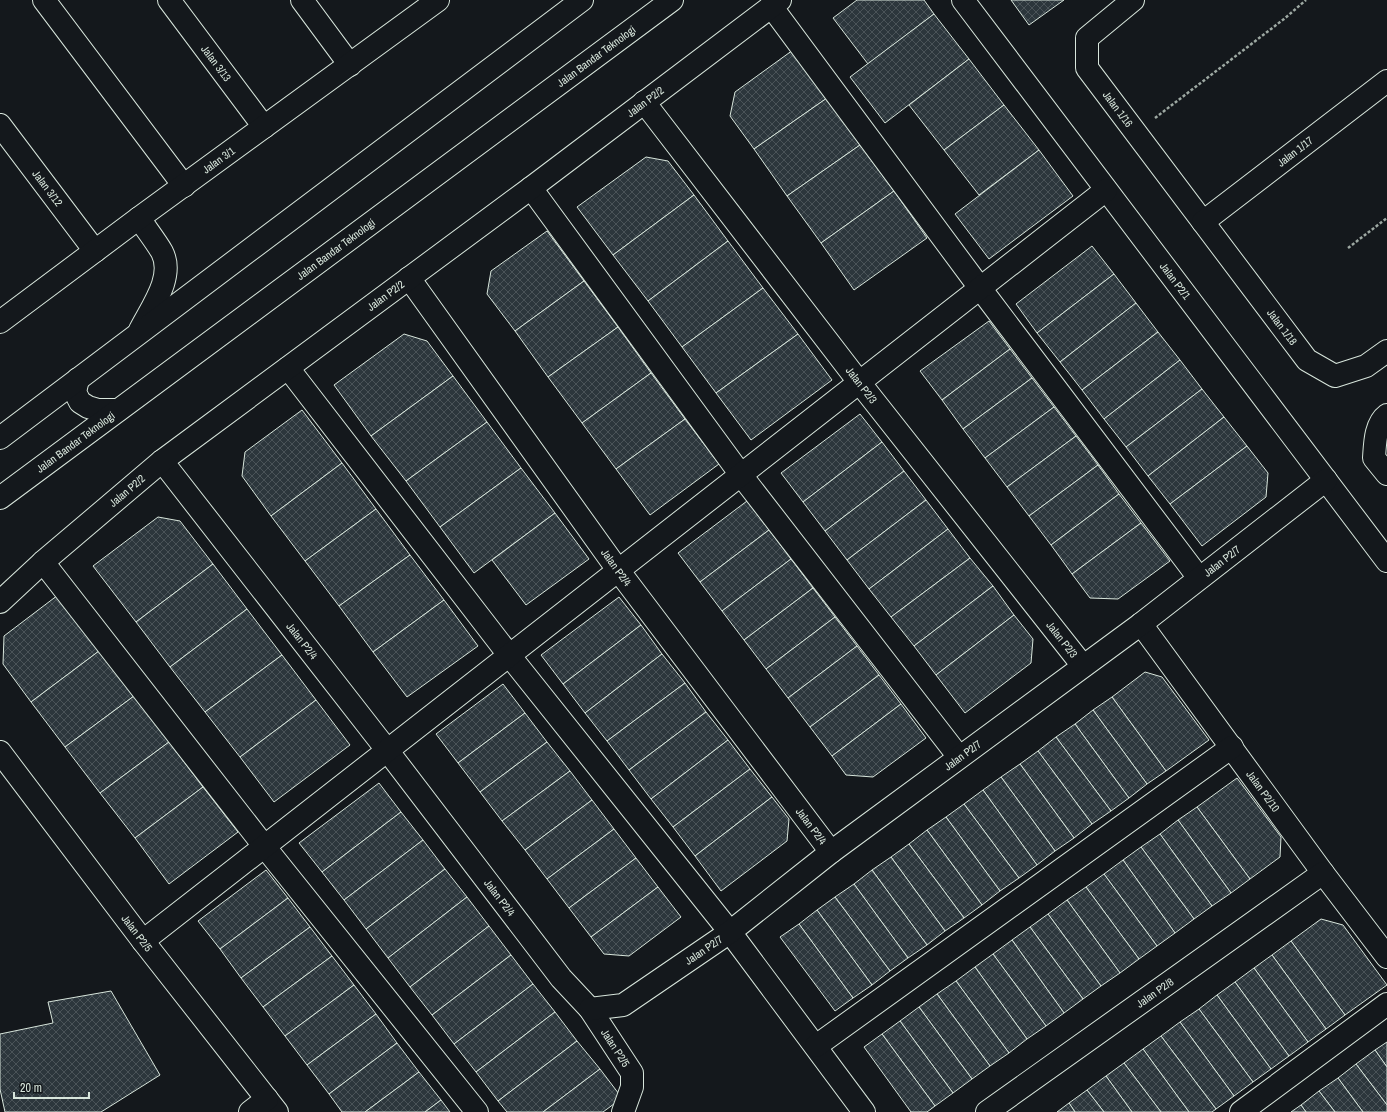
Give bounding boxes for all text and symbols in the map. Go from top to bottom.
street label: Jalan Bandar Teknologi [554,22,638,90]
street label: Jalan 3/13 [198,42,234,84]
street label: Jalan P2/2 [624,83,667,120]
street label: Jalan 1/16 [1100,88,1136,130]
street label: Jalan 1/17 [1274,133,1316,170]
street label: Jalan 3/1 [200,144,237,177]
street label: Jalan 3/12 [29,167,66,209]
street label: Jalan Bandar Teknologi [294,215,378,283]
street label: Jalan P2/1 [1157,260,1194,302]
street label: Jalan P2/2 [364,277,407,314]
street label: Jalan 1/18 [1264,306,1300,348]
street label: Jalan P2/3 [843,364,880,406]
street label: Jalan Bandar Teknologi [33,408,118,476]
street label: Jalan P2/2 [106,471,148,510]
street label: Jalan P2/7 [1201,542,1243,580]
street label: Jalan P2/4 [598,546,635,589]
street label: Jalan P2/3 [1043,618,1081,661]
street label: Jalan P2/4 [283,620,321,662]
street label: Jalan P2/7 [941,737,984,774]
street label: Jalan P2/10 [1243,768,1283,815]
street label: Jalan P2/4 [793,805,830,847]
street label: Jalan P2/4 [481,876,518,919]
street label: Jalan P2/5 [118,912,156,954]
street label: Jalan P2/7 [682,932,725,968]
street label: Jalan P2/8 [1133,975,1176,1011]
street label: Jalan P2/5 [598,1026,633,1070]
scale bar [14,1074,89,1100]
text: 20 m [20,1080,42,1096]

